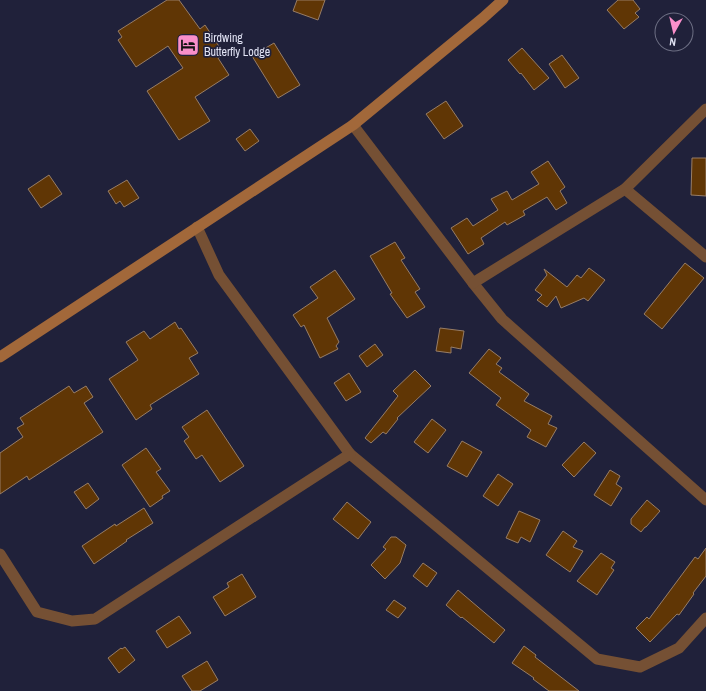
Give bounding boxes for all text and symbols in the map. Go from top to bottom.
north arrow [654,12,694,52]
place label: Birdwing Butterfly Lodge [204,30,270,60]
hotel icon: Birdwing Butterfly Lodge [175,32,201,58]
text: N [668,35,677,49]

